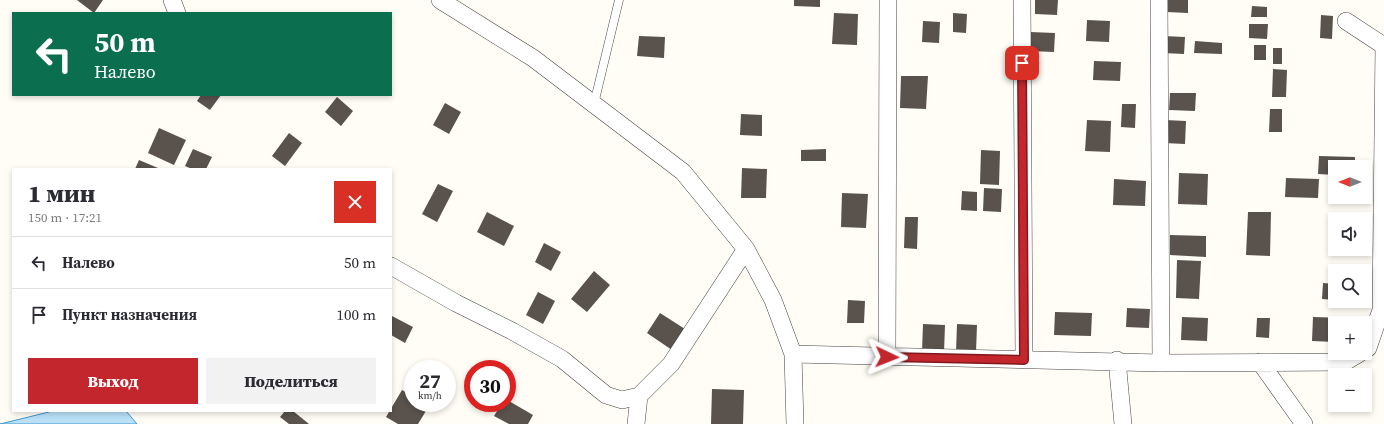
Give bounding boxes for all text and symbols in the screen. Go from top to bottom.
text: 50 m [94,23,156,61]
icon: left [28,28,80,80]
pin [1005,46,1039,80]
icon: arrive [1011,52,1033,74]
text: Налево [94,59,156,84]
north arrow [1328,160,1372,204]
map controls [1328,160,1372,412]
text: 1 мин [28,177,95,210]
button: close [334,181,376,223]
text: 150 m · 17:21 [28,209,102,226]
button: sound [1328,212,1372,256]
icon: left [28,252,50,274]
text: Налево [62,252,115,273]
text: 50 m [344,252,376,273]
button: search [1328,264,1372,308]
icon: arrive [28,304,50,326]
text: Пункт назначения [62,304,197,325]
text: 100 m [336,304,376,325]
button: + [1328,316,1372,360]
position arrow [866,336,908,378]
button: Выход [28,358,198,404]
button: Поделиться [206,358,376,404]
speed limit sign: 30 [464,360,516,412]
text: 27 [419,367,441,395]
button: − [1328,368,1372,412]
text: km/h [418,389,442,402]

